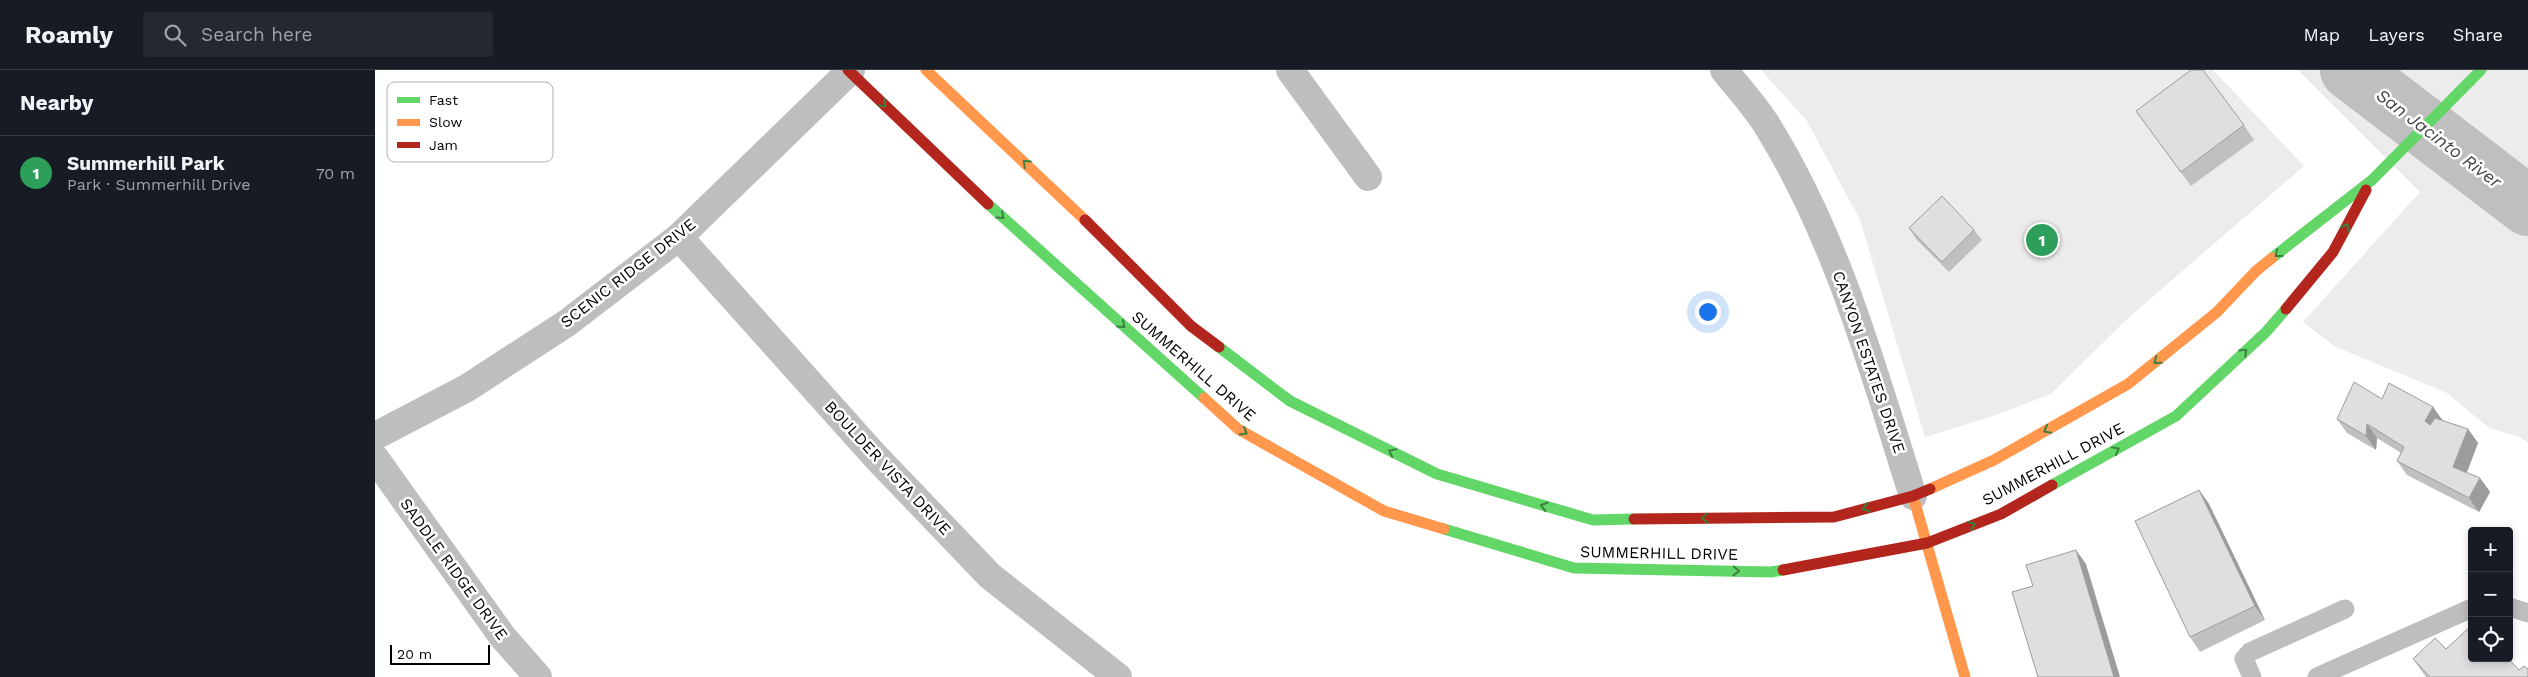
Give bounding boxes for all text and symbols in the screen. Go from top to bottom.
search box [143,12,493,57]
text: Roamly [25,21,113,49]
icon: search [161,21,189,49]
text: Search here [201,23,312,46]
text: Map [2303,24,2340,45]
text: Layers [2368,24,2425,45]
text: Share [2453,24,2503,45]
legend [387,82,553,162]
water label: San Jacinto River [2372,84,2507,193]
text: Nearby [20,90,93,115]
text: Fast [429,92,458,108]
one-way arrow [878,98,887,107]
text: Slow [429,114,462,130]
text: Jam [429,137,458,153]
text: Summerhill Park [67,152,225,175]
one-way arrow [1022,160,1031,169]
text: 1 [33,164,39,183]
text: 70 m [316,164,355,183]
text: Park · Summerhill Drive [67,175,251,194]
one-way arrow [996,210,1005,219]
street label: SCENIC RIDGE DRIVE [557,214,699,332]
pin: 1 [2026,221,2058,259]
one-way arrow [2340,223,2350,232]
one-way arrow [2275,248,2284,257]
street label: CANYON ESTATES DRIVE [1829,268,1909,456]
your location [1695,299,1721,325]
street label: SUMMERHILL DRIVE [1128,307,1260,425]
one-way arrow [1116,319,1125,328]
one-way arrow [2239,349,2248,358]
one-way arrow [2153,355,2162,364]
street label: BOULDER VISTA DRIVE [821,397,955,539]
street label: SUMMERHILL DRIVE [1979,419,2127,509]
one-way arrow [2043,424,2052,434]
one-way arrow [1238,425,1247,435]
one-way arrow [2110,446,2119,456]
one-way arrow [1388,447,1397,458]
street label: SADDLE RIDGE DRIVE [396,494,512,644]
one-way arrow [1541,501,1549,511]
one-way arrow [1863,503,1871,513]
one-way arrow [1701,513,1709,524]
one-way arrow [1967,521,1976,531]
map controls [2468,527,2513,662]
button: + [2468,527,2513,572]
street label: SUMMERHILL DRIVE [1580,542,1738,564]
one-way arrow [1733,566,1741,576]
button: − [2468,572,2513,617]
button: locate [2468,617,2513,662]
scale bar [390,642,490,665]
text: 20 m [397,646,432,662]

